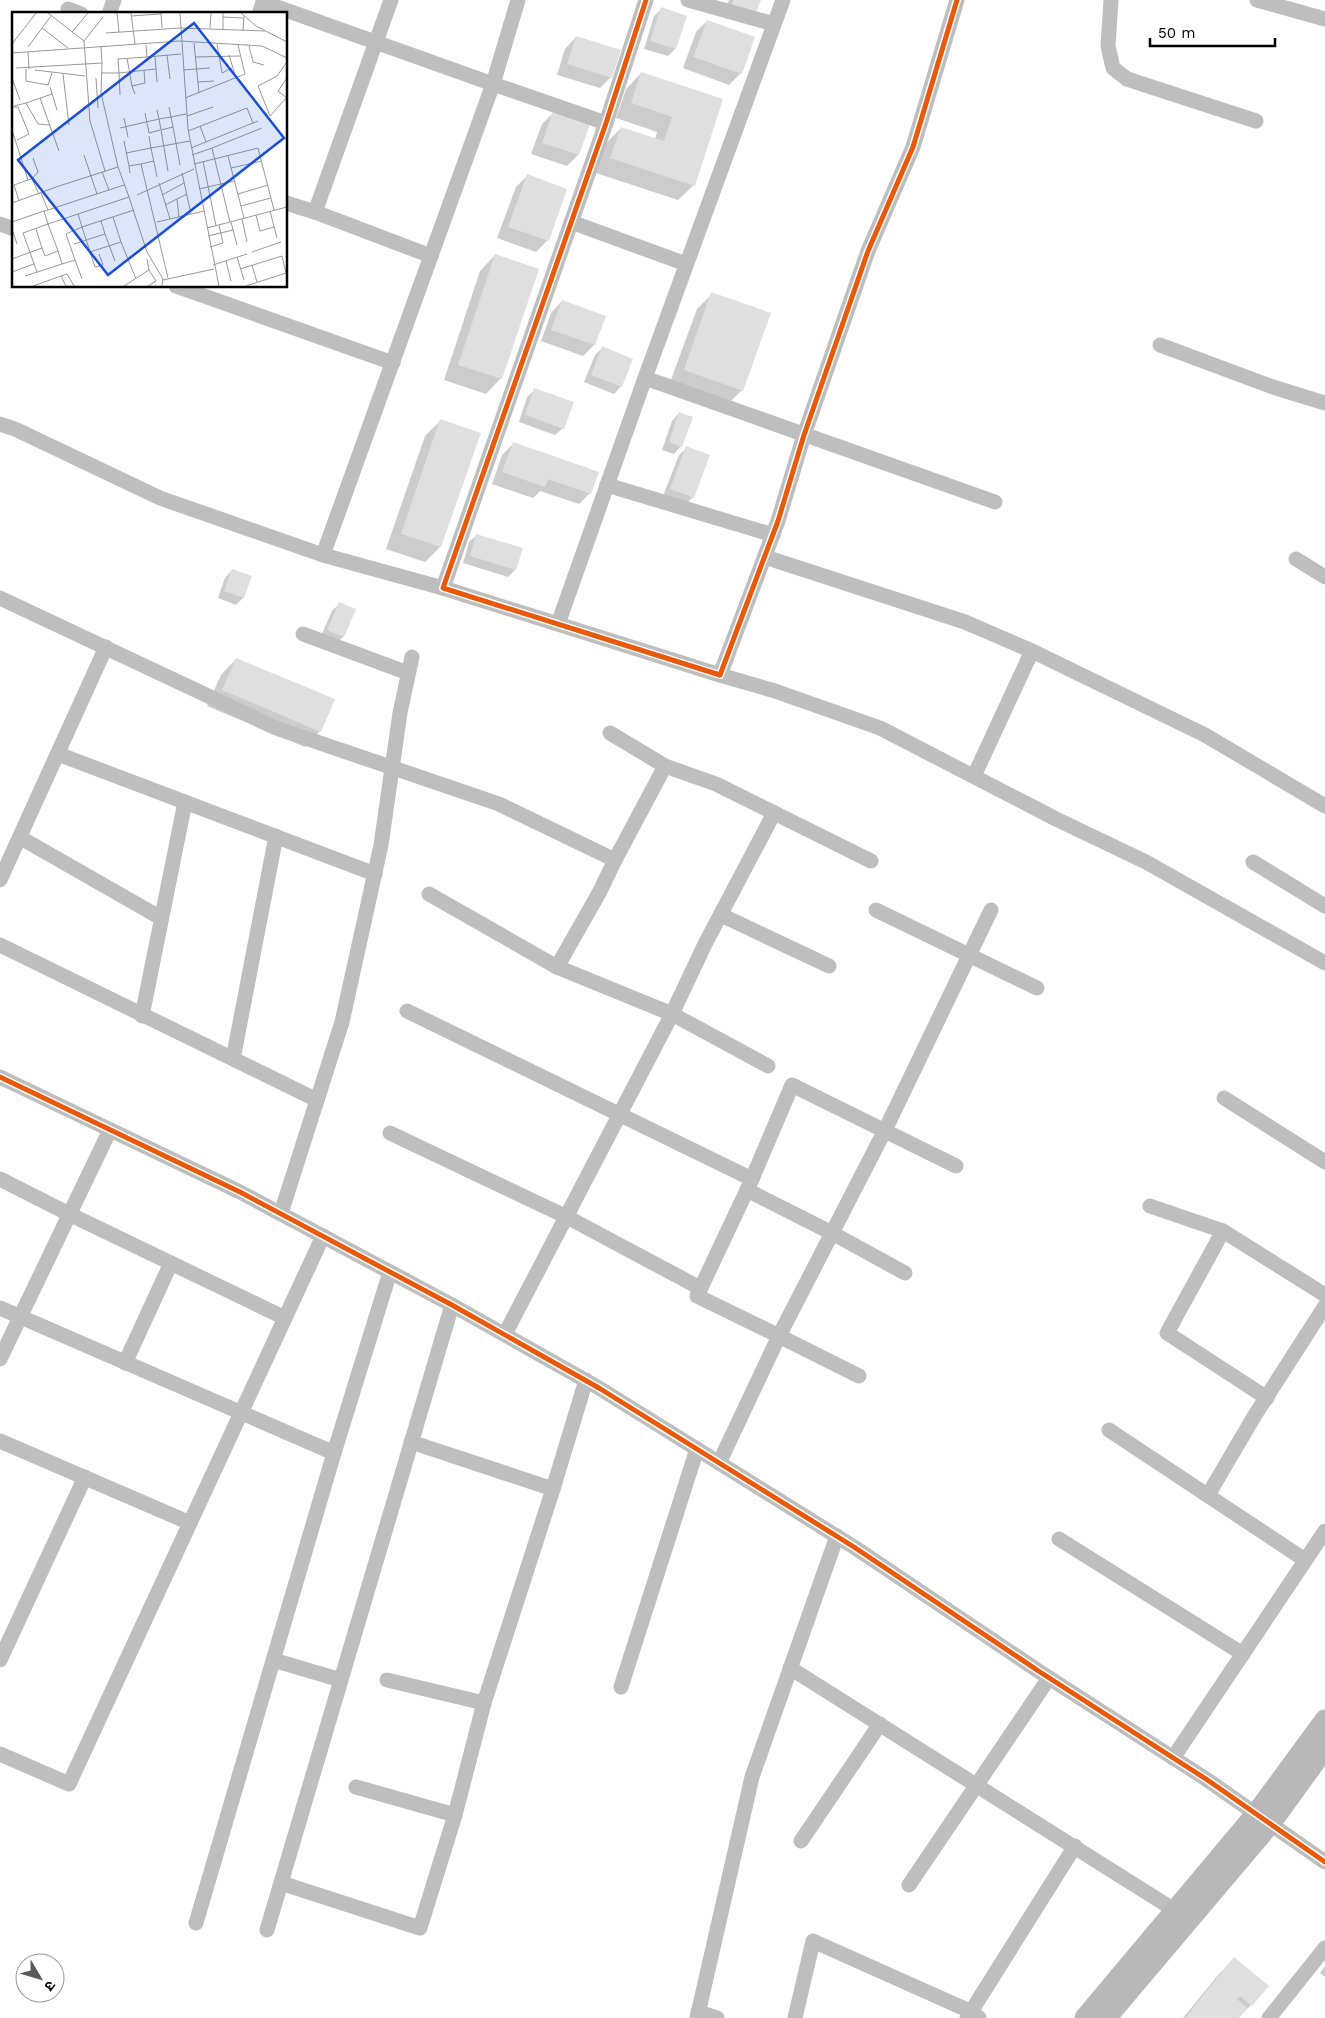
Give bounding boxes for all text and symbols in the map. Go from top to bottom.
inset map [12,12,288,288]
scale bar [1150,15,1275,47]
text: 50 m [1158,24,1195,42]
north arrow [15,1953,65,2003]
text: उ [41,1978,59,1995]

